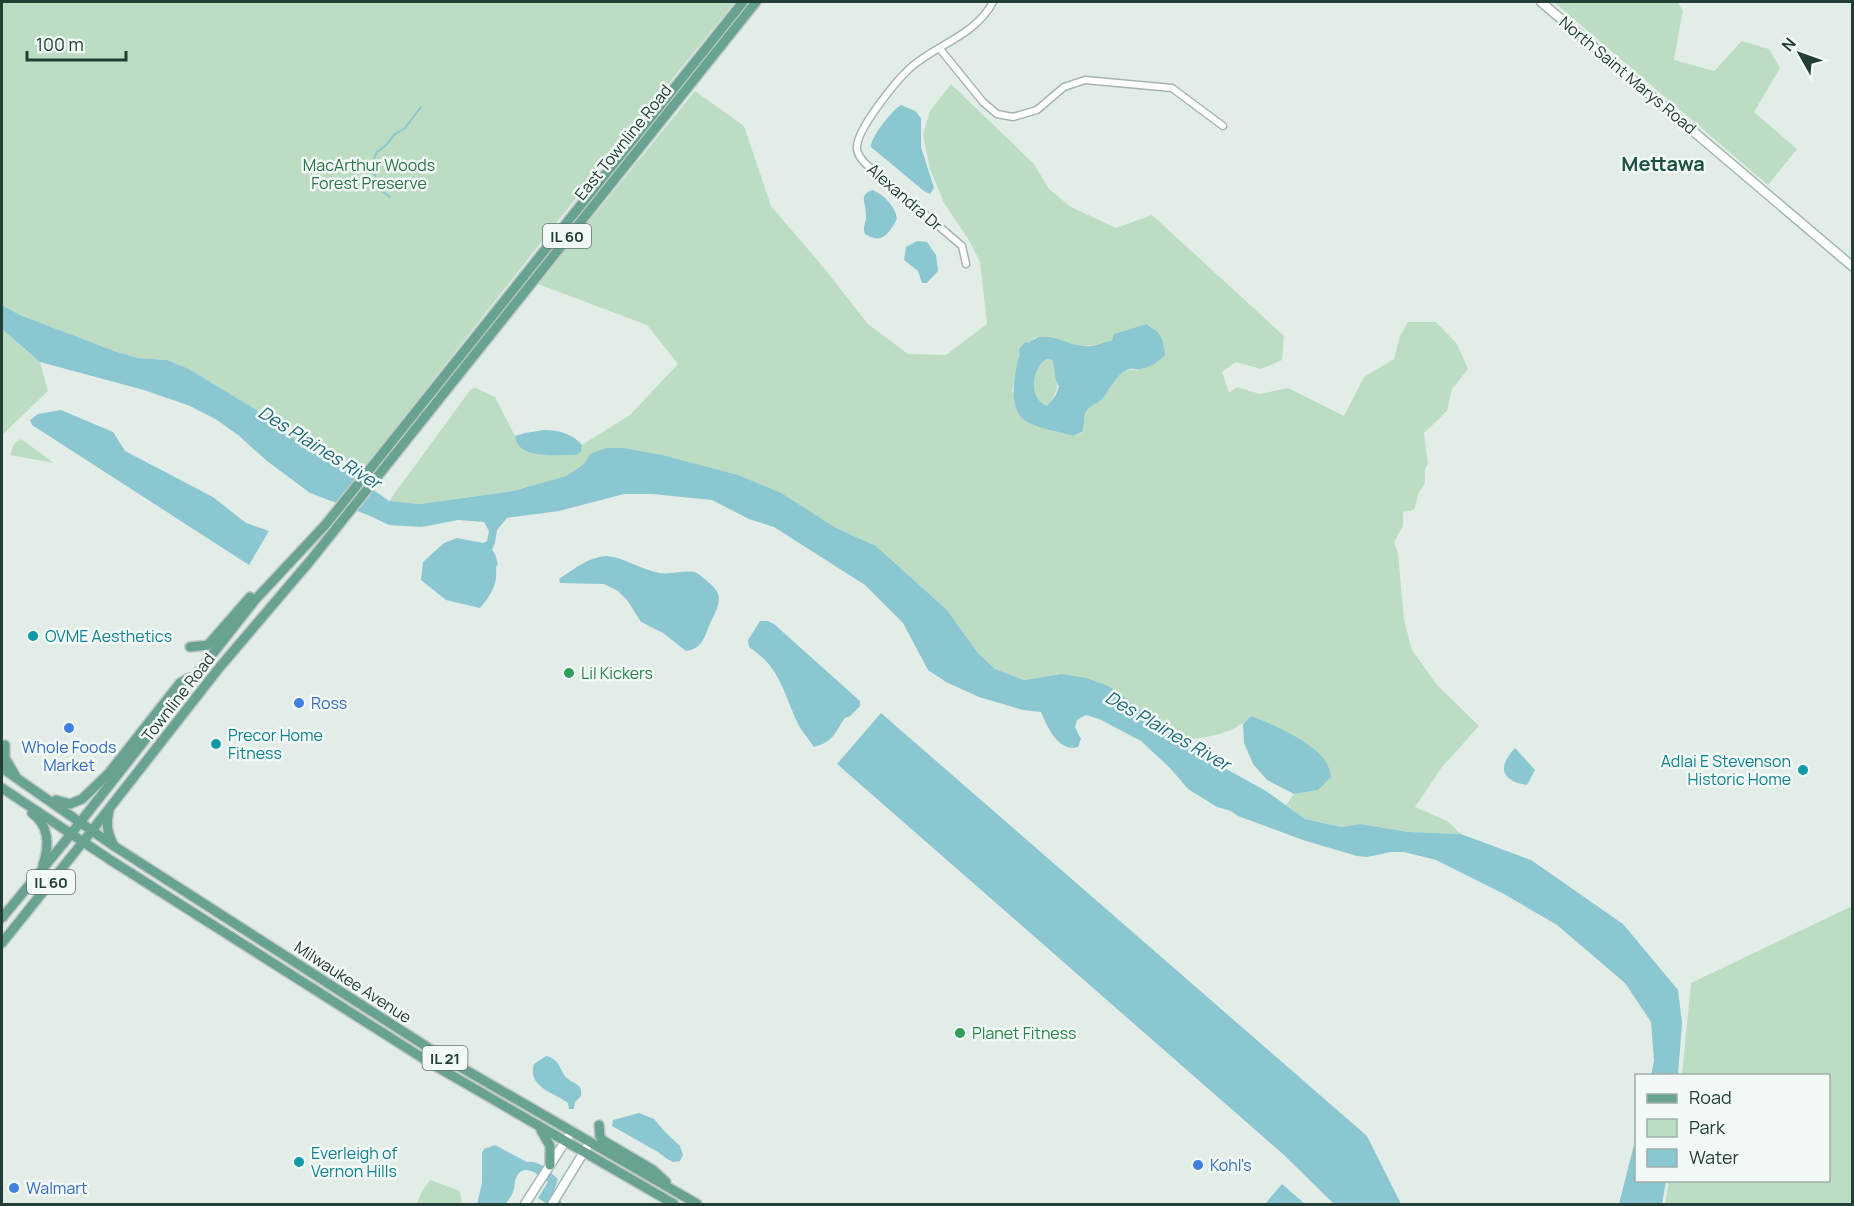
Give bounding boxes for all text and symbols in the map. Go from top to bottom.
street label: North Saint Marys Road [1555,11,1701,139]
scale bar [27,24,126,62]
north arrow [1770,24,1830,84]
text: 100 m [36,32,84,56]
text: N [1776,33,1801,56]
street label: East Townline Road [570,80,676,204]
district label: Mettawa [1621,150,1705,177]
park label: MacArthur Woods Forest Preserve [303,154,435,194]
street label: Alexandra Dr [863,158,947,236]
road number: IL 60 [543,224,591,248]
water label: Des Plaines River [254,400,388,496]
place label: OVME Aesthetics [45,625,172,647]
marker: OVME Aesthetics [26,629,40,643]
street label: Townline Road [137,648,219,746]
place label: Lil Kickers [581,662,653,684]
marker: Lil Kickers [562,666,576,680]
water label: Des Plaines River [1101,684,1237,777]
place label: Ross [311,692,347,714]
marker: Ross [292,696,306,710]
marker: Whole Foods Market [62,721,76,735]
place label: Precor Home Fitness [228,724,323,764]
place label: Whole Foods Market [22,736,116,776]
marker: Precor Home Fitness [209,737,223,751]
place label: Adlai E Stevenson Historic Home [1661,750,1791,790]
marker: Adlai E Stevenson Historic Home [1796,763,1810,777]
road number: IL 60 [27,870,75,894]
street label: Milwaukee Avenue [290,936,416,1028]
place label: Planet Fitness [972,1022,1077,1044]
marker: Planet Fitness [953,1026,967,1040]
road number: IL 21 [422,1046,468,1070]
legend [1635,1074,1830,1182]
text: Road [1689,1085,1732,1109]
text: Park [1689,1115,1726,1139]
place label: Everleigh of Vernon Hills [311,1142,398,1182]
text: Water [1689,1145,1739,1169]
place label: Kohl's [1210,1154,1252,1176]
marker: Everleigh of Vernon Hills [292,1155,306,1169]
marker: Kohl's [1191,1158,1205,1172]
place label: Walmart [26,1177,88,1199]
marker: Walmart [7,1181,21,1195]

